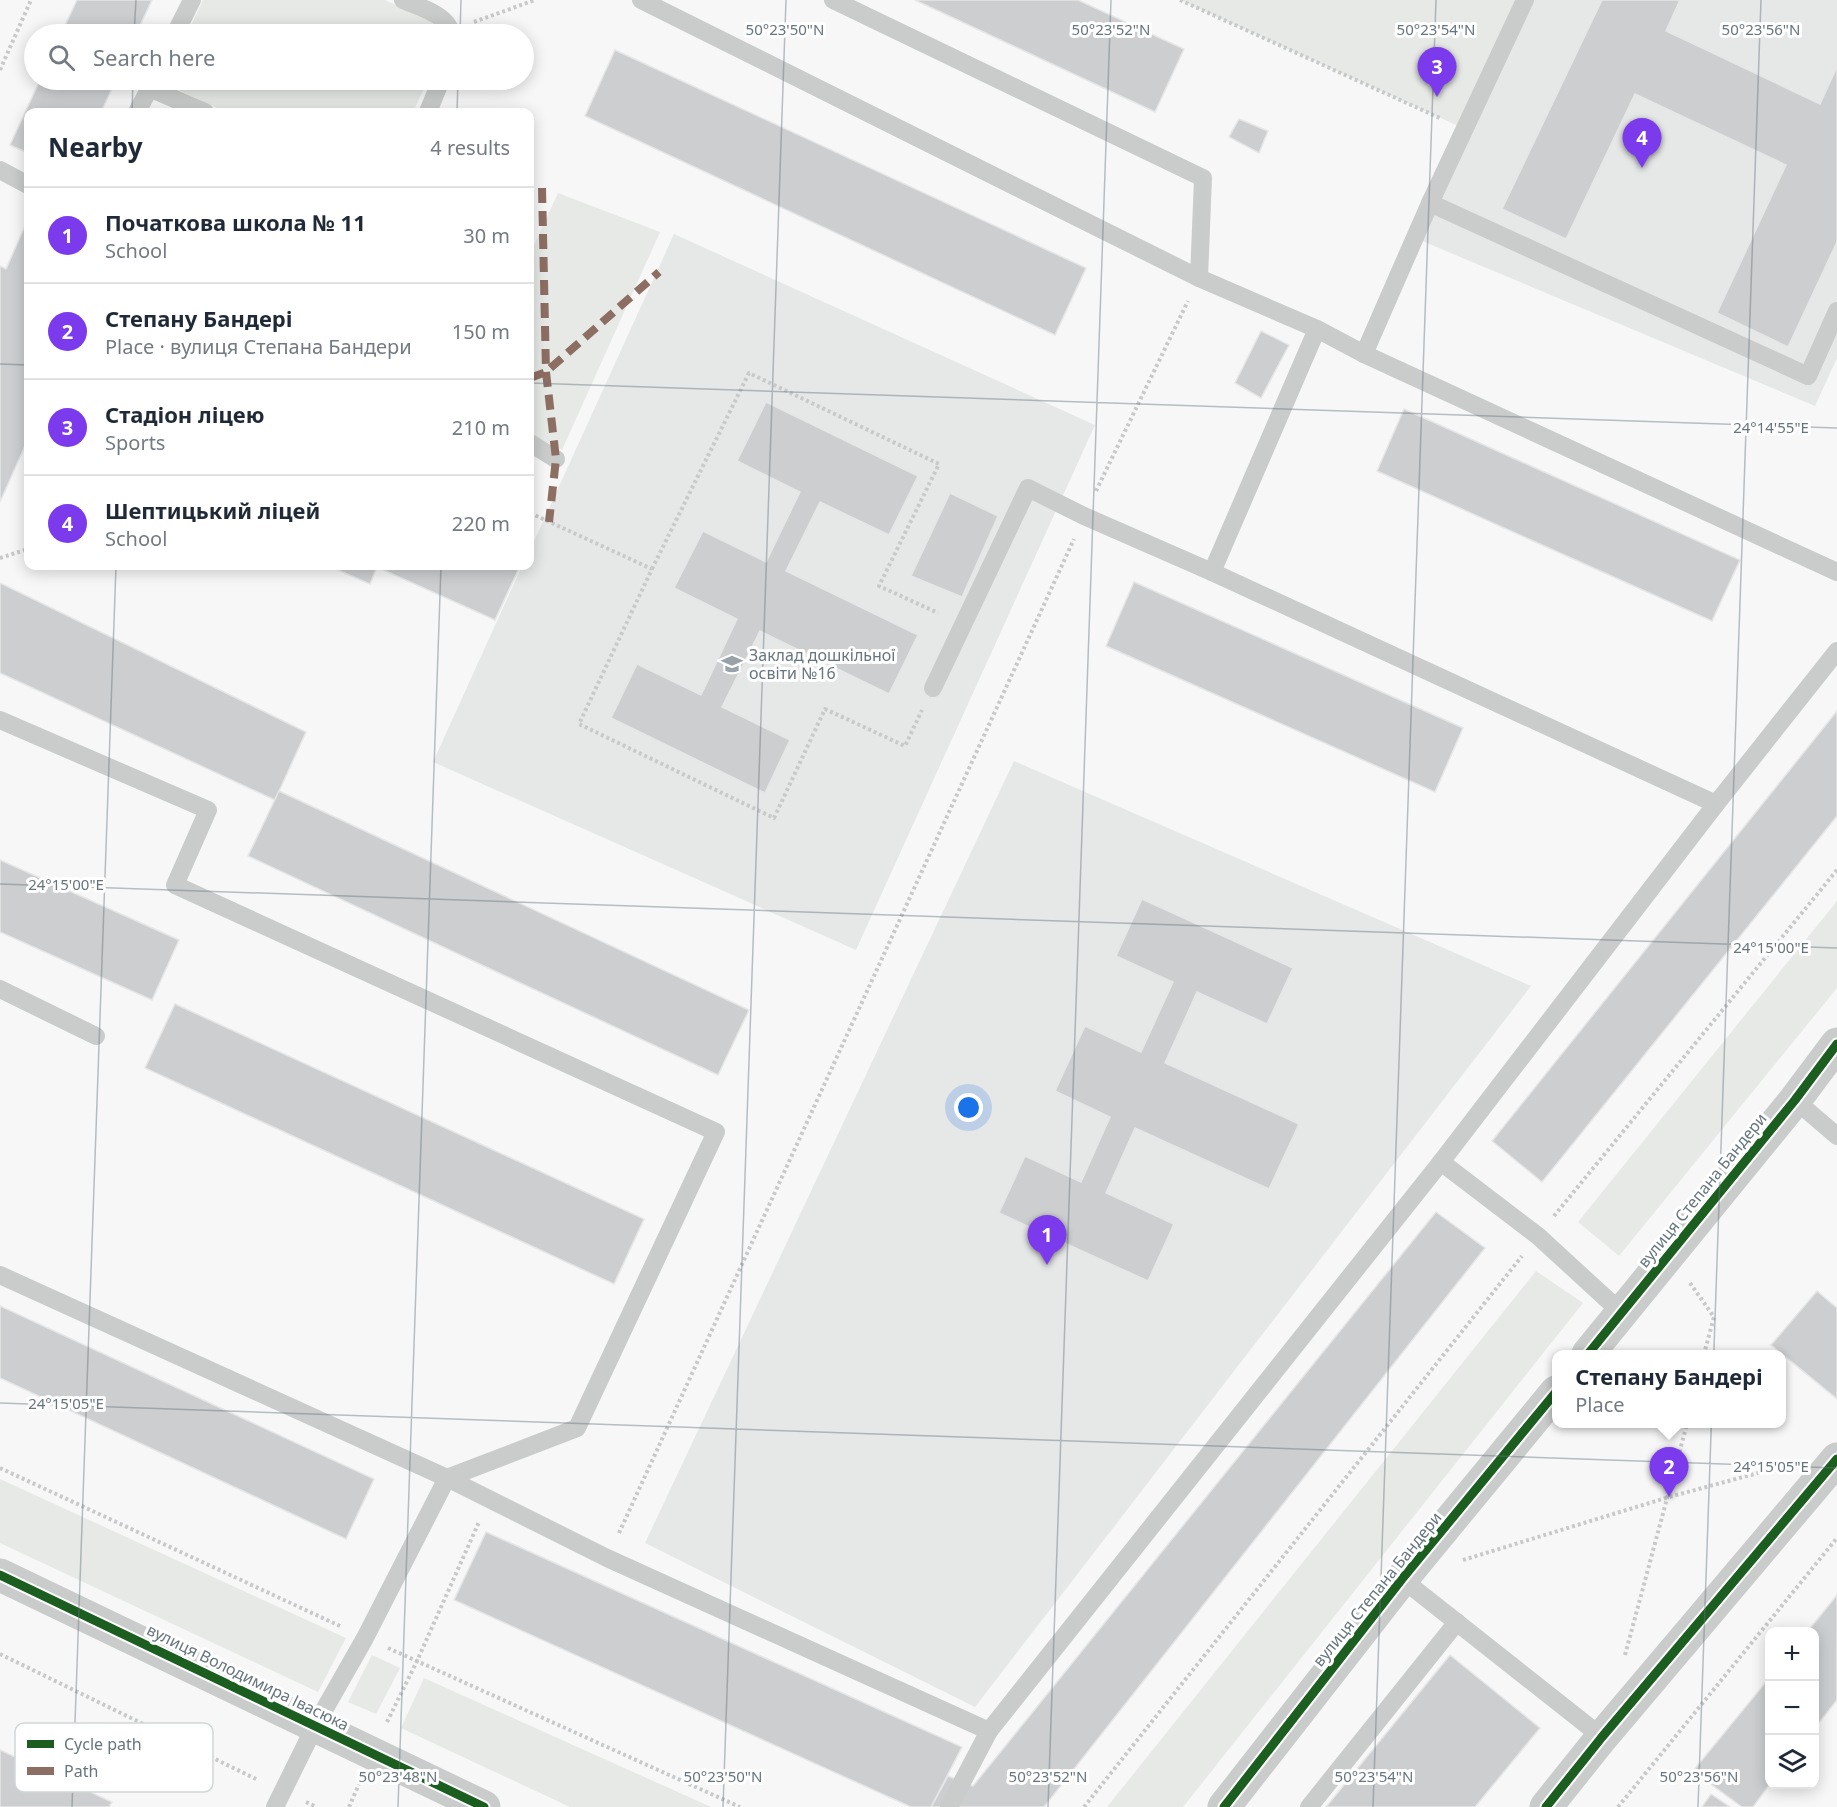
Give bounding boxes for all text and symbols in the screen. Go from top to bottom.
text: 50°23'50"N [746,19,824,39]
text: 50°23'52"N [1072,19,1150,39]
text: 50°23'54"N [1397,19,1475,39]
text: 50°23'56"N [1722,19,1800,39]
search box [24,24,534,90]
icon: search [45,41,78,74]
text: Search here [93,42,215,72]
pin: 3 [1418,48,1456,97]
pin: 4 [1622,118,1662,168]
text: Nearby [48,129,143,165]
text: 4 results [430,134,510,161]
text: Початкова школа № 11 [105,207,366,237]
text: 1 [62,222,73,249]
text: 30 m [463,222,510,249]
text: School [105,237,167,264]
text: Степану Бандері [105,303,293,333]
text: 2 [62,318,73,345]
text: 150 m [452,318,510,345]
text: Place · вулиця Степана Бандери [105,333,412,360]
text: Стадіон ліцею [105,399,264,429]
text: 3 [62,414,73,441]
text: 210 m [452,414,510,441]
text: 24°14'55"E [1733,417,1809,437]
text: Sports [105,429,165,456]
text: Шептицький ліцей [105,495,320,525]
text: 4 [62,510,73,537]
text: 220 m [452,510,510,537]
text: School [105,525,167,552]
place label: Заклад дошкільної освіти №16 [749,644,896,684]
school or university icon: Заклад дошкільної освіти №16 [720,652,744,676]
text: 24°15'00"E [28,874,104,894]
text: 24°15'00"E [1733,937,1809,957]
your location [954,1093,983,1122]
street label: вулиця Степана Бандери [1633,1108,1771,1272]
pin: 1 [1028,1216,1066,1265]
popup [1552,1350,1786,1428]
text: Степану Бандері [1575,1361,1763,1391]
text: Place [1575,1391,1625,1418]
text: 24°15'05"E [28,1393,104,1413]
pin: 2 [1650,1448,1688,1497]
text: 24°15'05"E [1733,1456,1809,1476]
street label: вулиця Степана Бандери [1308,1507,1446,1671]
street label: вулиця Володимира Івасюка [143,1618,353,1736]
map controls [1765,1627,1819,1789]
button: + [1765,1627,1819,1681]
button: − [1765,1681,1819,1735]
legend [15,1723,213,1792]
text: Cycle path [64,1733,142,1755]
button: layers [1765,1735,1819,1789]
text: Path [64,1760,98,1782]
text: 50°23'48"N [359,1766,437,1786]
text: 50°23'50"N [684,1766,762,1786]
text: 50°23'52"N [1009,1766,1087,1786]
text: 50°23'54"N [1335,1766,1413,1786]
text: 50°23'56"N [1660,1766,1738,1786]

